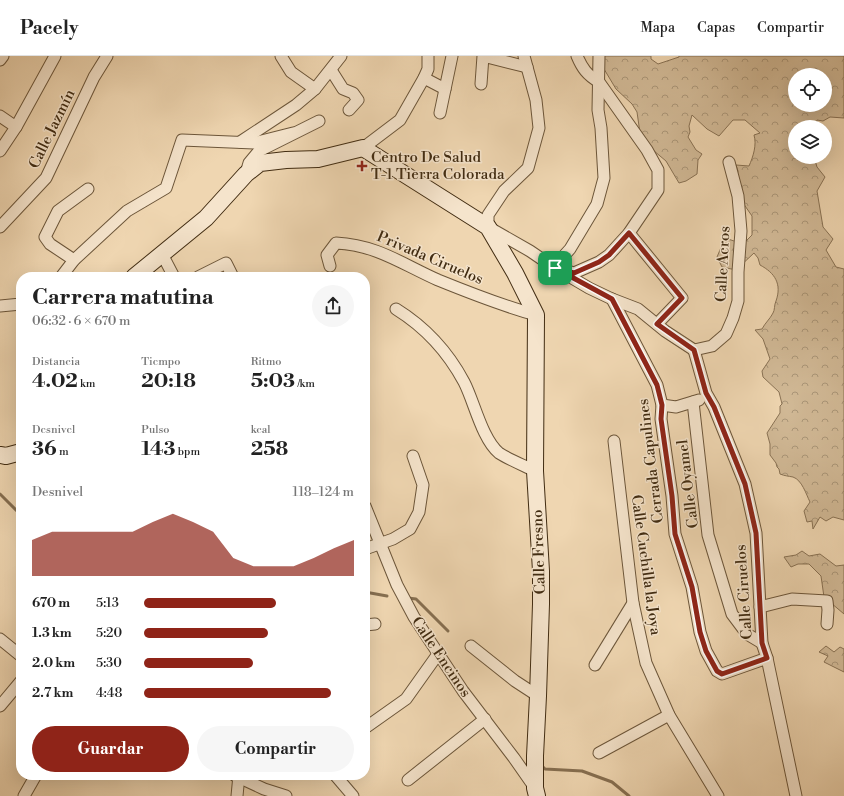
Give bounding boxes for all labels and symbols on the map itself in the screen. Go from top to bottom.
street label: Calle Jazmín [25,86,79,172]
place label: Centro De Salud T-1 Tierra Colorada [371,148,505,184]
marker: Centro De Salud T-1 Tierra Colorada [356,160,368,172]
street label: Calle Acros [712,225,734,303]
street label: Privada Ciruelos [374,227,486,289]
pin [538,251,572,285]
street label: Cerrada Capulines [634,398,668,524]
street label: Calle Oyamel [673,438,703,529]
street label: Calle Cuchilla la Joya [627,494,665,637]
street label: Calle Fresno [528,509,550,595]
street label: Calle Ciruelos [731,544,757,640]
street label: Calle Encinos [407,613,475,701]

